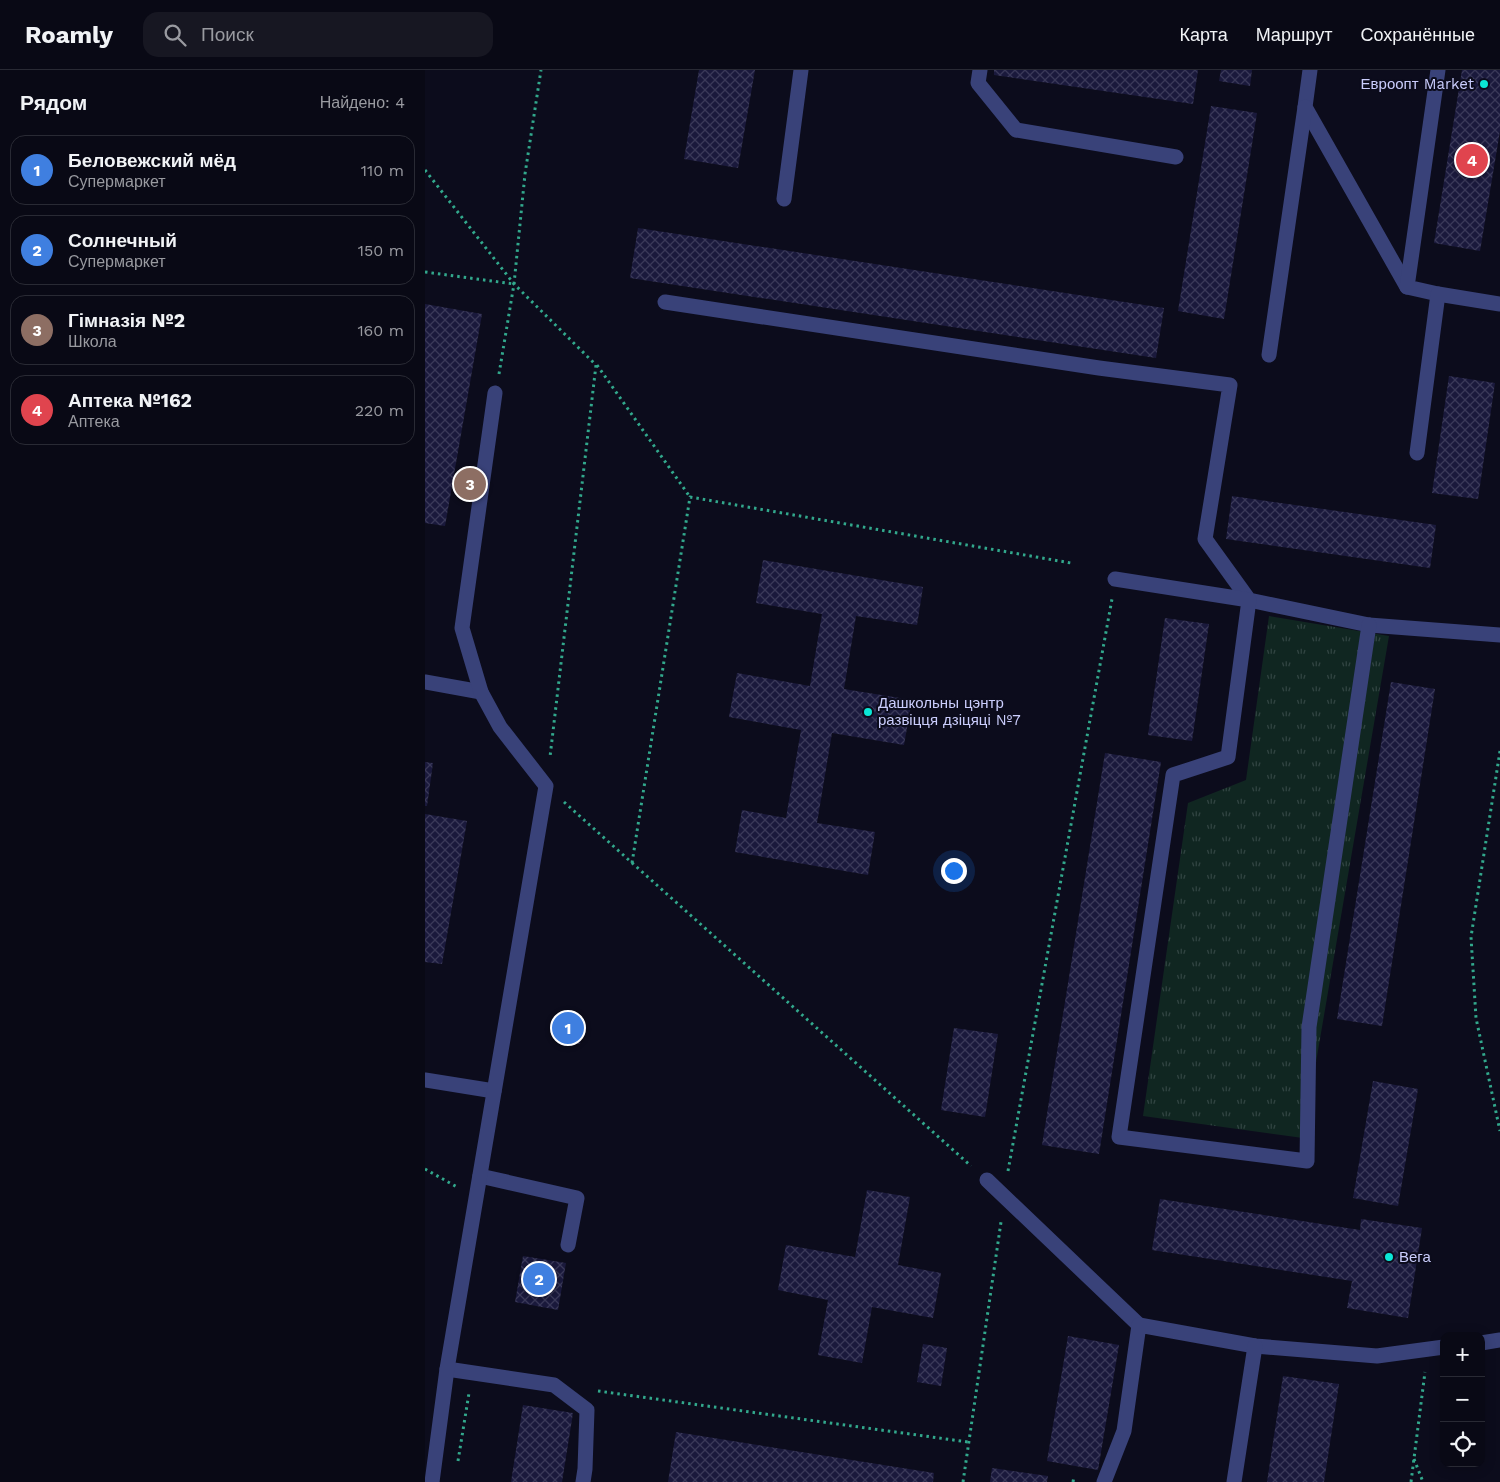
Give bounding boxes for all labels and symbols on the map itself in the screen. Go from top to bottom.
place label: Евроопт Market [1361,75,1475,93]
marker: Евроопт Market [1478,78,1490,90]
pin: 4 [1456,141,1488,179]
pin: 3 [454,465,486,503]
place label: Дашкольны цэнтр развіцця дзіцяці №7 [878,694,1021,729]
marker: Дашкольны цэнтр развіцця дзіцяці №7 [862,706,874,718]
your location [941,858,967,884]
pin: 1 [552,1009,584,1047]
place label: Вега [1399,1248,1431,1266]
marker: Вега [1383,1251,1395,1263]
pin: 2 [523,1260,555,1298]

